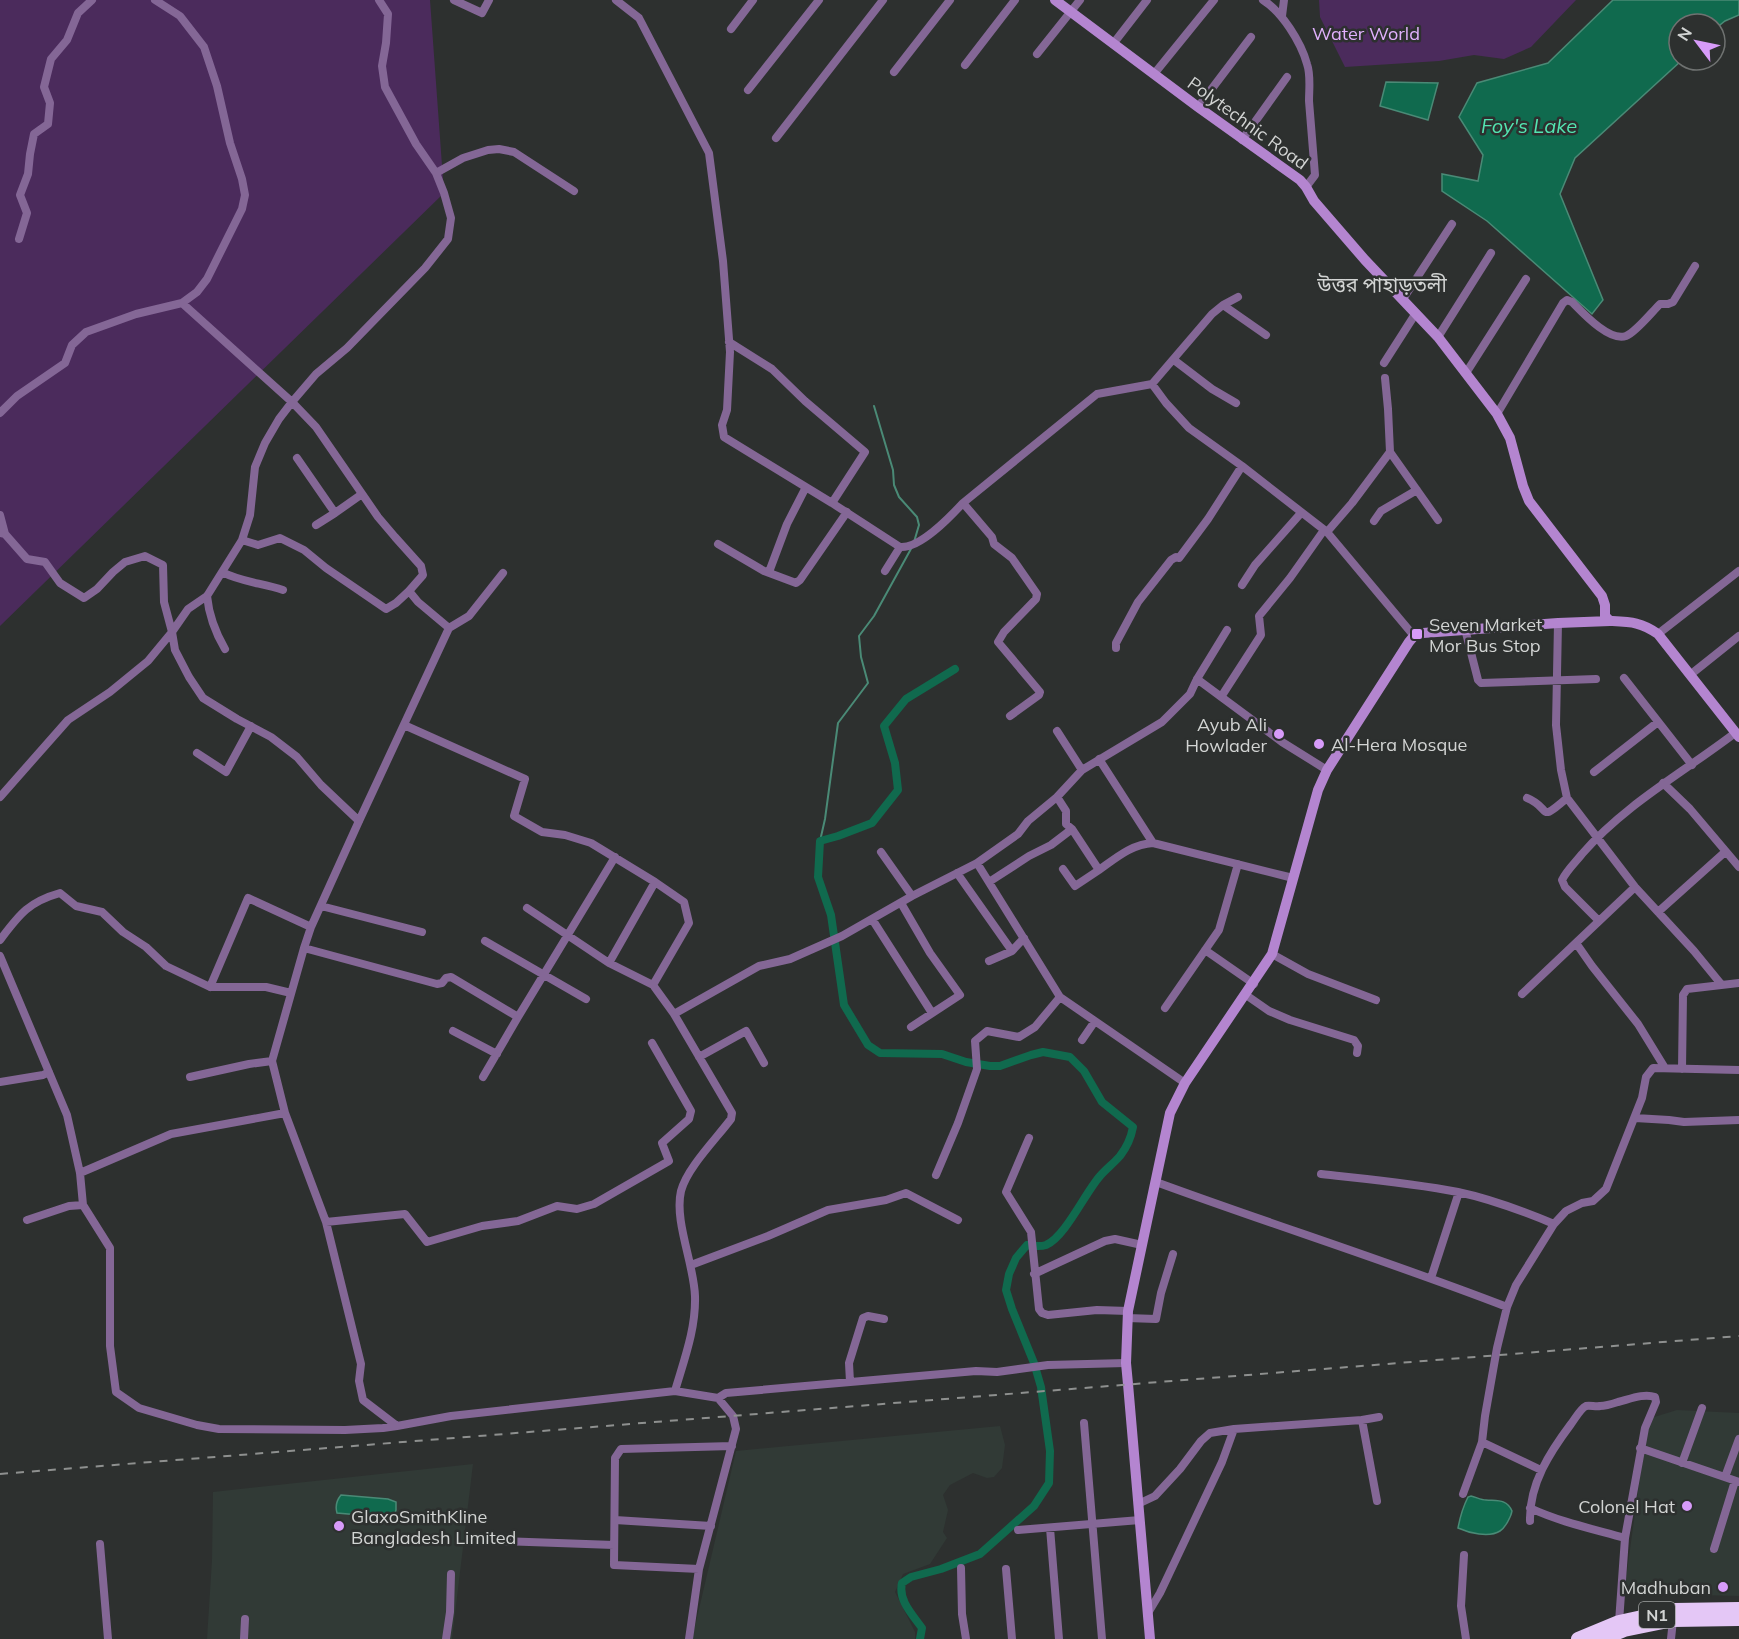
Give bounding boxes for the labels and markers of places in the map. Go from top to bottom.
place label: Seven Market Mor Bus Stop [1429,613,1542,657]
marker: Seven Market Mor Bus Stop [1410,627,1424,641]
place label: Ayub Ali Howlader [1185,713,1267,757]
marker: Ayub Ali Howlader [1272,727,1286,741]
place label: Al-Hera Mosque [1331,733,1467,756]
marker: Al-Hera Mosque [1312,737,1326,751]
place label: Colonel Hat [1578,1495,1675,1518]
marker: Colonel Hat [1680,1499,1694,1513]
place label: GlaxoSmithKline Bangladesh Limited [351,1505,516,1549]
marker: GlaxoSmithKline Bangladesh Limited [332,1519,346,1533]
place label: Madhuban [1621,1576,1711,1599]
marker: Madhuban [1716,1580,1730,1594]

